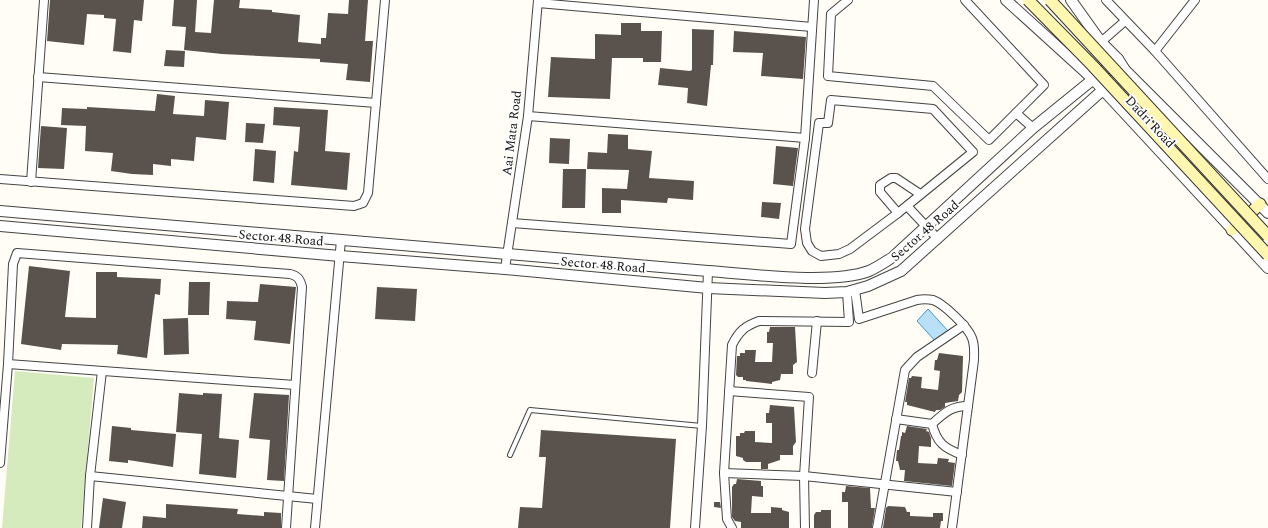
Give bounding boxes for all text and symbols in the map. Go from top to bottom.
street label: Aai Mata Road [497,89,527,177]
street label: Dadri Road [1120,91,1180,153]
street label: Sector 48 Road [886,195,964,267]
street label: Sector 48 Road [238,224,324,252]
street label: Sector 48 Road [560,251,646,279]

